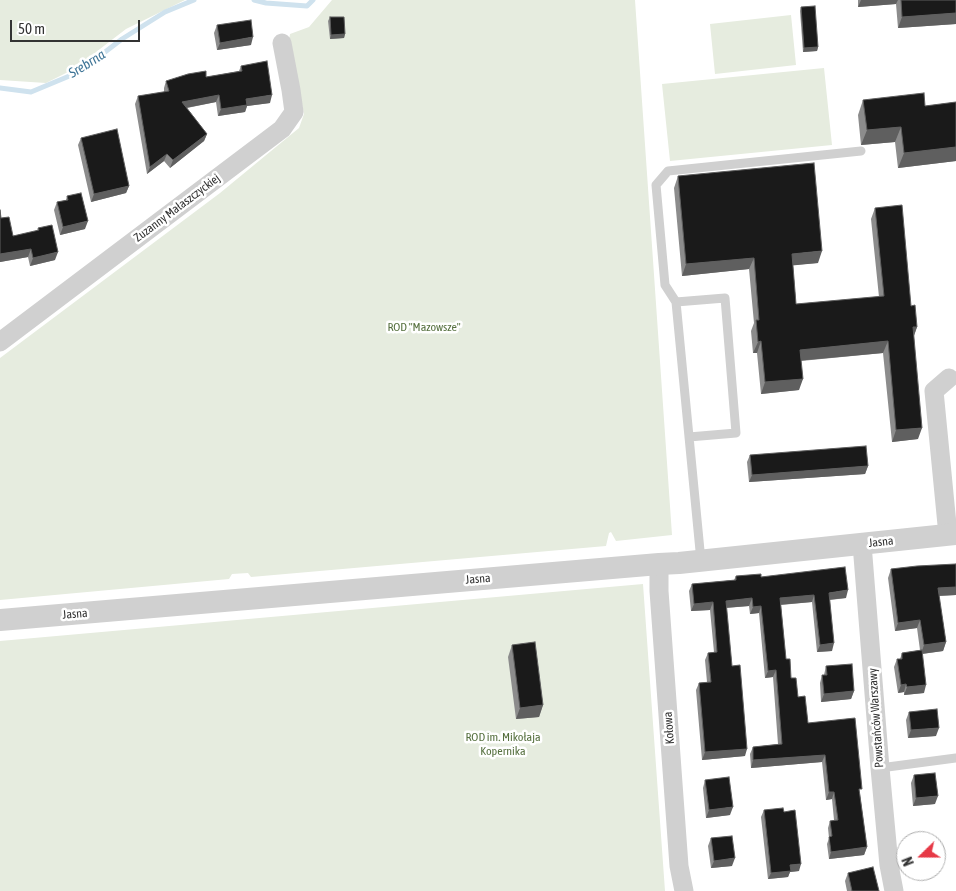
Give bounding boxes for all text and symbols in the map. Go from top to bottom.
scale bar [12,10,142,42]
text: 50 m [18,20,45,37]
water label: Srebrna [66,46,108,82]
street label: Zuzanny Małaszczyckiej [131,171,223,245]
park label: ROD "Mazowsze" [387,320,461,334]
street label: Jasna [868,534,894,550]
street label: Jasna [465,571,491,587]
street label: Jasna [62,606,88,622]
street label: Powstańców Warszawy [865,668,887,768]
street label: Kołowa [661,711,677,745]
park label: ROD im. Mikołaja Kopernika [465,730,541,758]
north arrow [896,831,946,881]
text: N [899,854,917,868]

